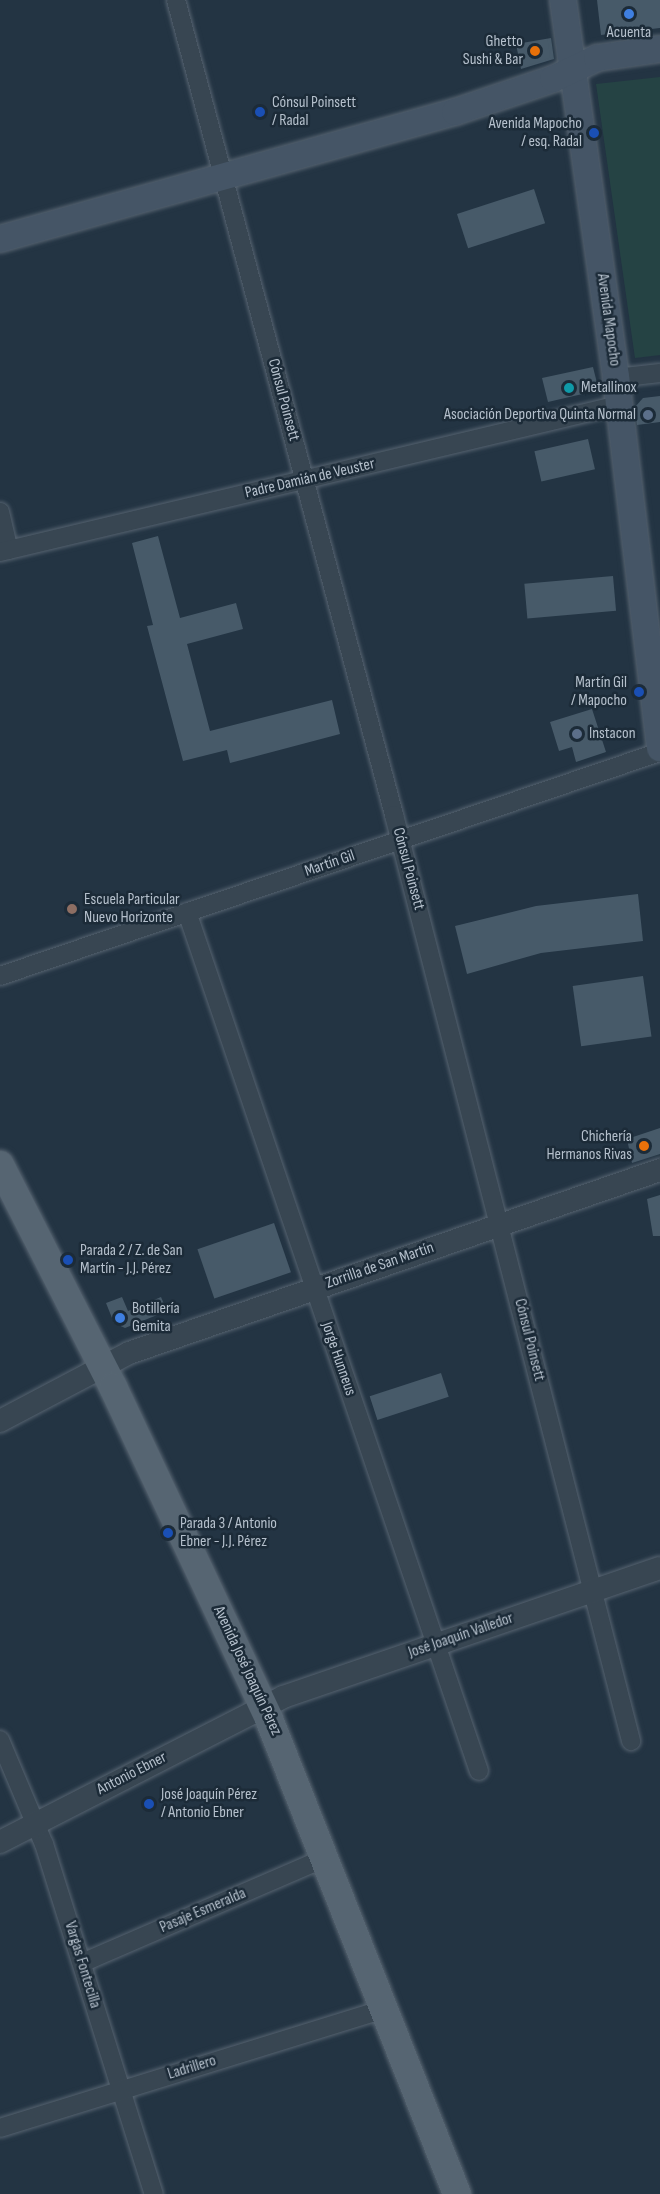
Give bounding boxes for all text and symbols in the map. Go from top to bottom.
marker: Acuenta [622,7,636,21]
place label: Acuenta [607,23,651,43]
place label: Ghetto Sushi & Bar [463,32,523,70]
marker: Ghetto Sushi & Bar [528,44,542,58]
place label: Cónsul Poinsett / Radal [272,93,356,131]
marker: Cónsul Poinsett / Radal [253,105,267,119]
place label: Avenida Mapocho / esq. Radal [489,114,582,152]
marker: Avenida Mapocho / esq. Radal [587,126,601,140]
street label: Avenida Mapocho [592,273,624,367]
street label: Cónsul Poinsett [263,357,303,443]
place label: Metallinox [581,378,636,398]
marker: Metallinox [562,381,576,395]
place label: Asociación Deportiva Quinta Normal [444,405,636,425]
marker: Asociación Deportiva Quinta Normal [641,408,655,422]
street label: Padre Damián de Veuster [243,455,377,503]
place label: Martín Gil / Mapocho [571,673,627,711]
marker: Martín Gil / Mapocho [632,685,646,699]
place label: Instacon [589,724,636,744]
marker: Instacon [570,727,584,741]
street label: Cónsul Poinsett [388,826,428,912]
street label: Martín Gil [302,847,358,881]
place label: Escuela Particular Nuevo Horizonte [84,890,180,928]
marker: Escuela Particular Nuevo Horizonte [65,902,79,916]
place label: Chichería Hermanos Rivas [546,1127,632,1165]
marker: Chichería Hermanos Rivas [637,1139,651,1153]
street label: Zorrilla de San Martín [323,1239,437,1293]
place label: Parada 2 / Z. de San Martín - J.J. Pérez [80,1241,183,1279]
marker: Parada 2 / Z. de San Martín - J.J. Pérez [61,1253,75,1267]
street label: Cónsul Poinsett [510,1297,548,1383]
place label: Botillería Gemita [132,1299,180,1337]
marker: Botillería Gemita [113,1311,127,1325]
street label: Jorge Hunneus [316,1320,360,1398]
place label: Parada 3 / Antonio Ebner - J.J. Pérez [180,1514,277,1552]
marker: Parada 3 / Antonio Ebner - J.J. Pérez [161,1526,175,1540]
street label: Avenida José Joaquín Pérez [209,1603,285,1739]
street label: José Joaquín Valledor [406,1609,516,1663]
street label: Antonio Ebner [94,1748,170,1800]
place label: José Joaquín Pérez / Antonio Ebner [161,1785,257,1823]
marker: José Joaquín Pérez / Antonio Ebner [142,1797,156,1811]
street label: Pasaje Esmeralda [157,1884,249,1938]
street label: Vargas Fontecilla [60,1919,104,2011]
street label: Ladrillero [165,2052,219,2084]

